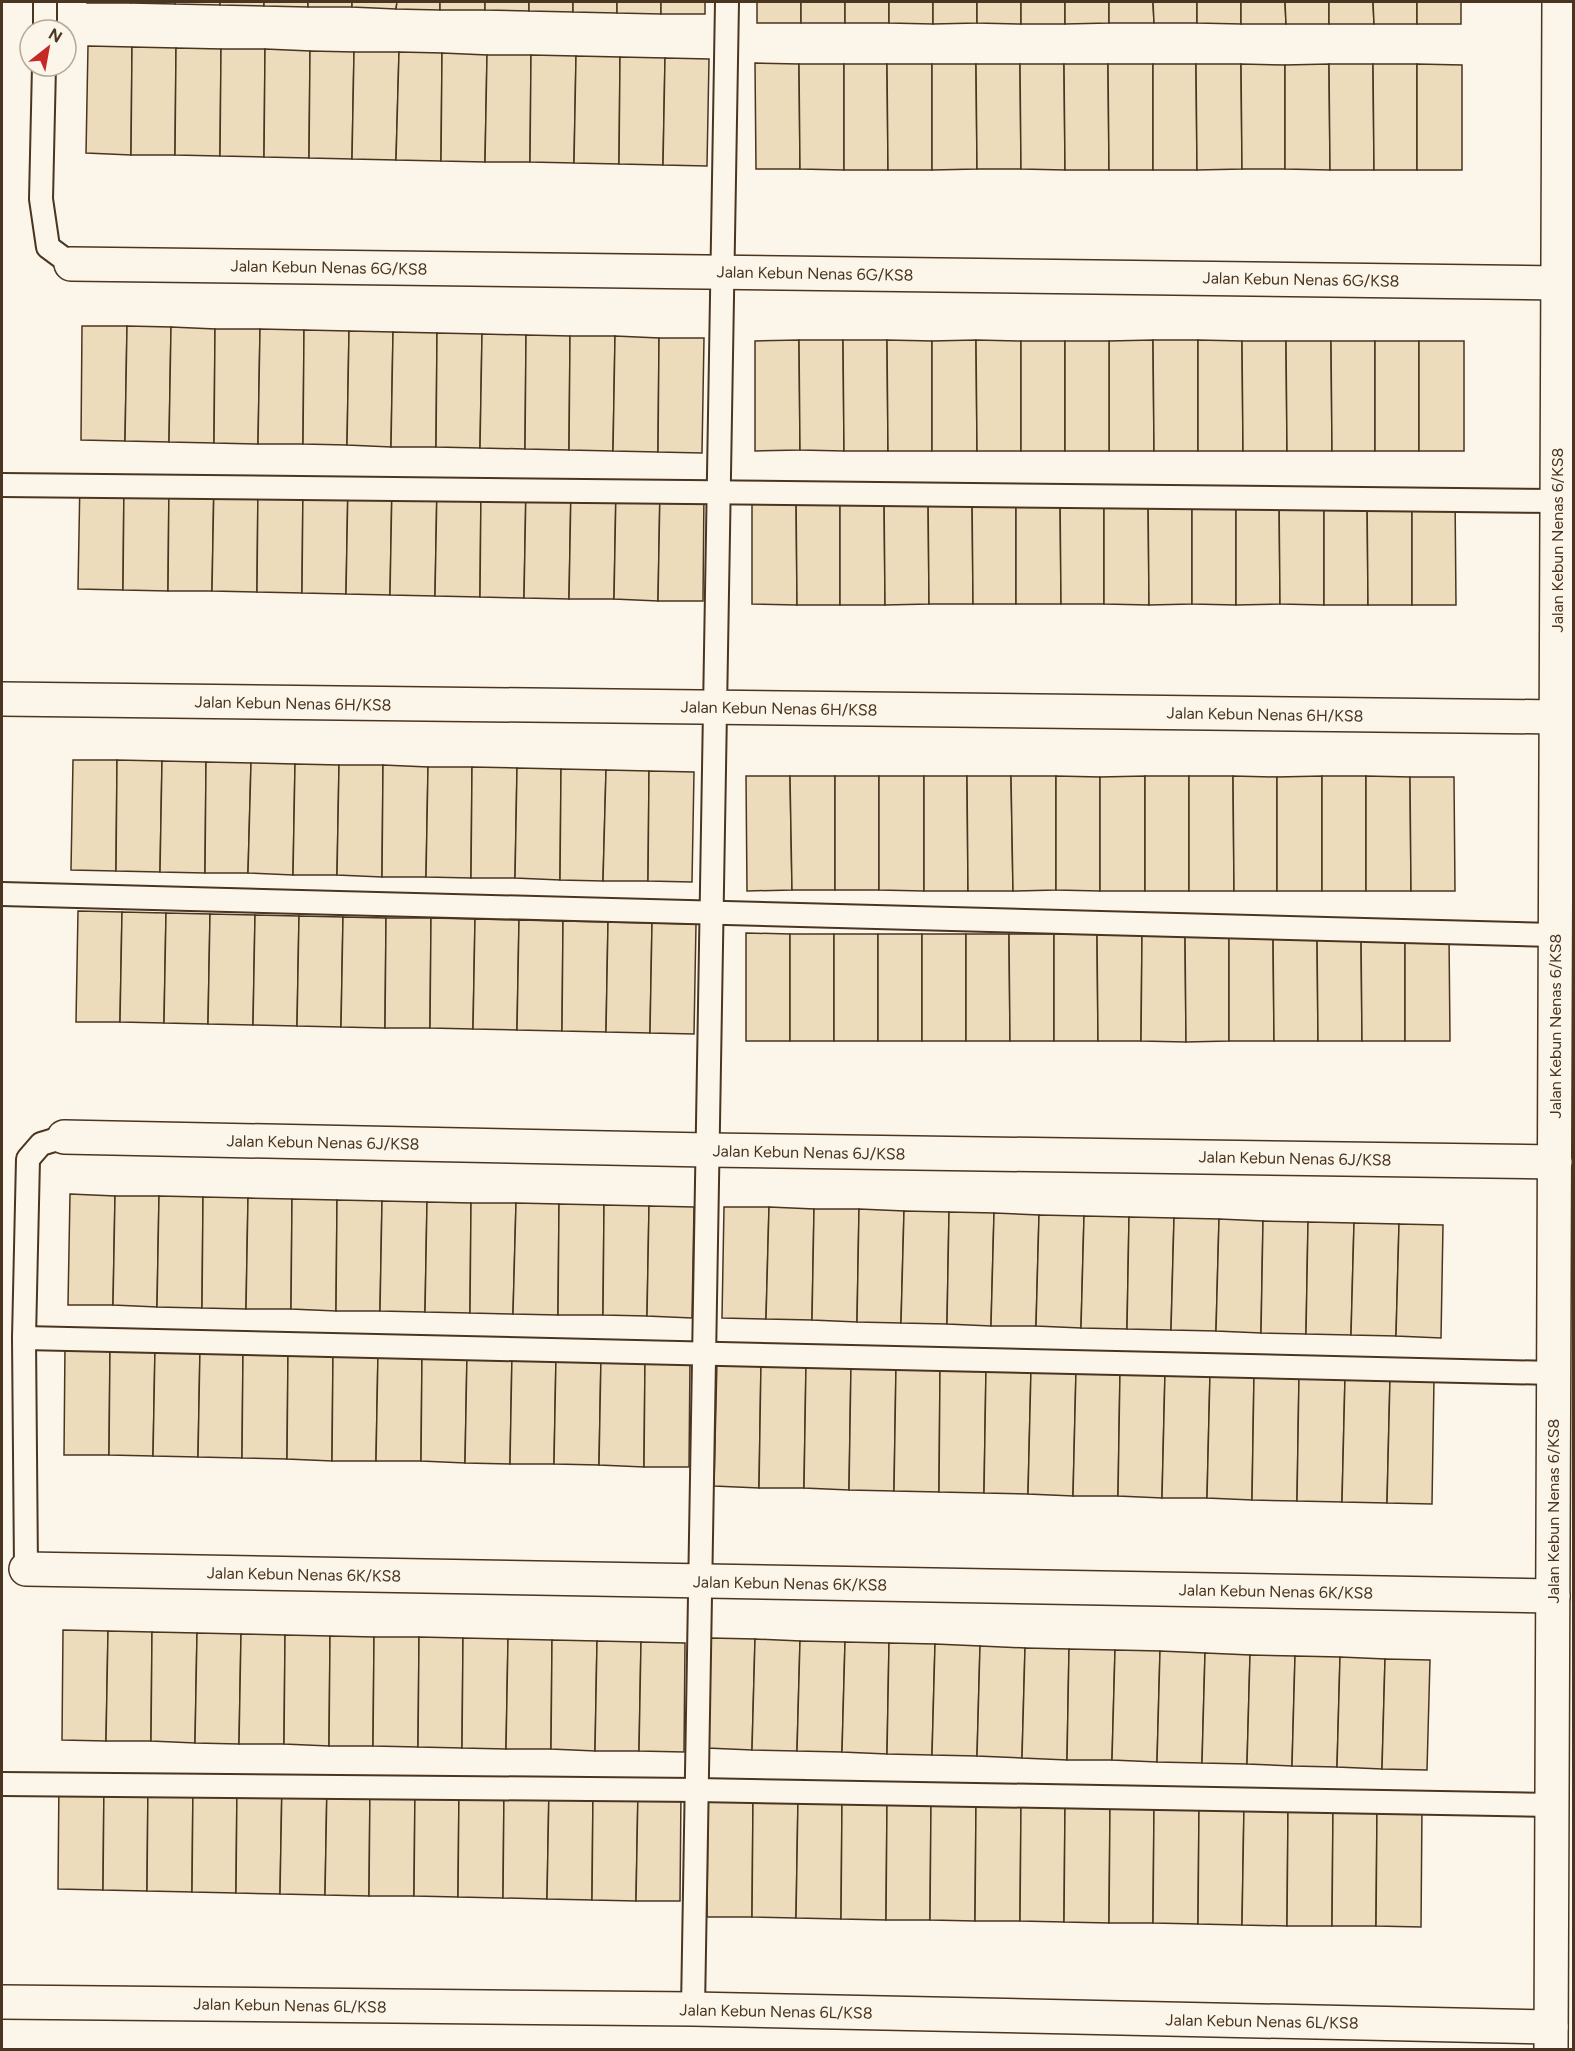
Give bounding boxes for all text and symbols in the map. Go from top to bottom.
north arrow [18,18,78,78]
text: N [45,24,66,47]
street label: Jalan Kebun Nenas 6G/KS8 [230,256,428,279]
street label: Jalan Kebun Nenas 6G/KS8 [716,262,914,285]
street label: Jalan Kebun Nenas 6G/KS8 [1202,268,1400,291]
street label: Jalan Kebun Nenas 6/KS8 [1548,448,1567,632]
street label: Jalan Kebun Nenas 6H/KS8 [194,692,392,715]
street label: Jalan Kebun Nenas 6H/KS8 [680,697,878,720]
street label: Jalan Kebun Nenas 6H/KS8 [1166,703,1364,726]
street label: Jalan Kebun Nenas 6/KS8 [1546,934,1565,1118]
street label: Jalan Kebun Nenas 6J/KS8 [226,1131,420,1154]
street label: Jalan Kebun Nenas 6J/KS8 [712,1141,906,1164]
street label: Jalan Kebun Nenas 6J/KS8 [1198,1147,1392,1170]
street label: Jalan Kebun Nenas 6/KS8 [1544,1419,1563,1603]
street label: Jalan Kebun Nenas 6K/KS8 [207,1563,401,1586]
street label: Jalan Kebun Nenas 6K/KS8 [693,1572,887,1595]
street label: Jalan Kebun Nenas 6K/KS8 [1179,1580,1373,1603]
street label: Jalan Kebun Nenas 6L/KS8 [193,1994,387,2017]
street label: Jalan Kebun Nenas 6L/KS8 [679,2000,873,2023]
street label: Jalan Kebun Nenas 6L/KS8 [1165,2010,1359,2033]

